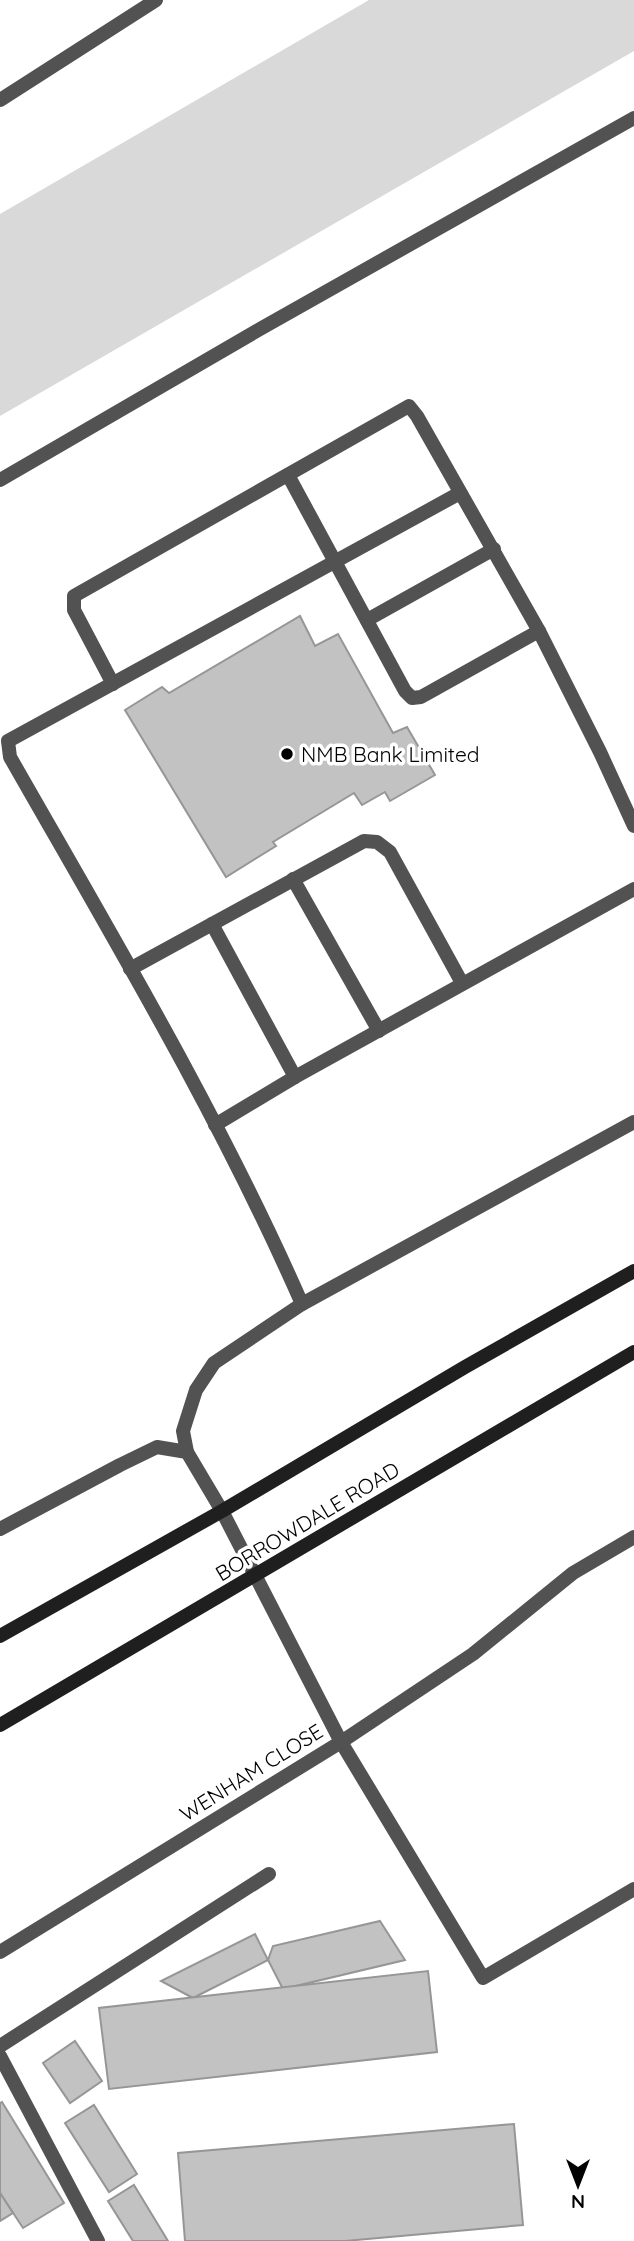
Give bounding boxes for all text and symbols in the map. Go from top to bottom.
place label: NMB Bank Limited [301,741,479,767]
marker: NMB Bank Limited [279,746,295,762]
street label: BORROWDALE ROAD [210,1456,404,1586]
street label: WENHAM CLOSE [175,1718,327,1826]
north arrow [543,2150,613,2220]
text: N [571,2190,585,2214]

